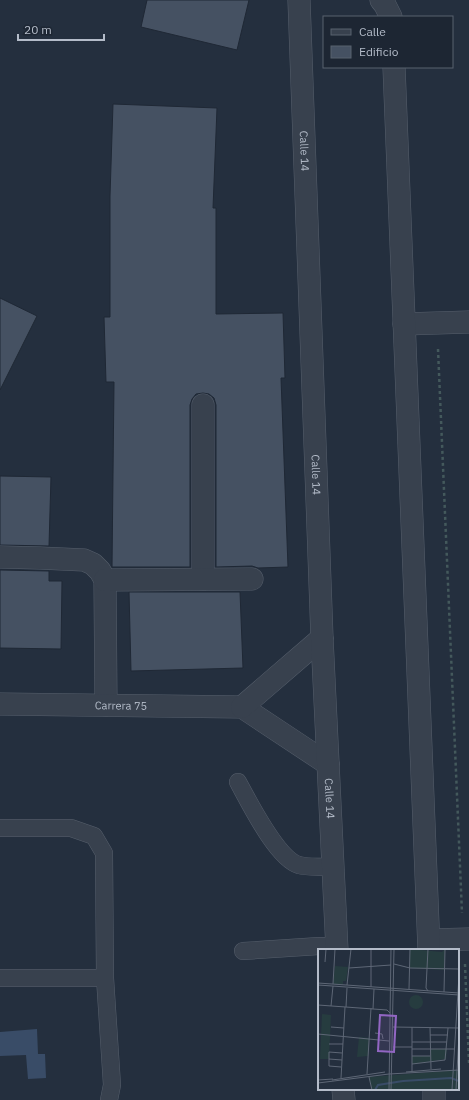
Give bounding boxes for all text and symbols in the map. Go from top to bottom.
scale bar [18,16,104,42]
legend [323,16,453,68]
text: 20 m [24,22,52,37]
text: Calle [359,24,386,39]
text: Edificio [359,44,399,59]
street label: Calle 14 [297,130,312,172]
street label: Calle 14 [308,454,324,496]
street label: Carrera 75 [95,698,147,713]
street label: Calle 14 [322,778,338,819]
inset map [318,949,459,1090]

